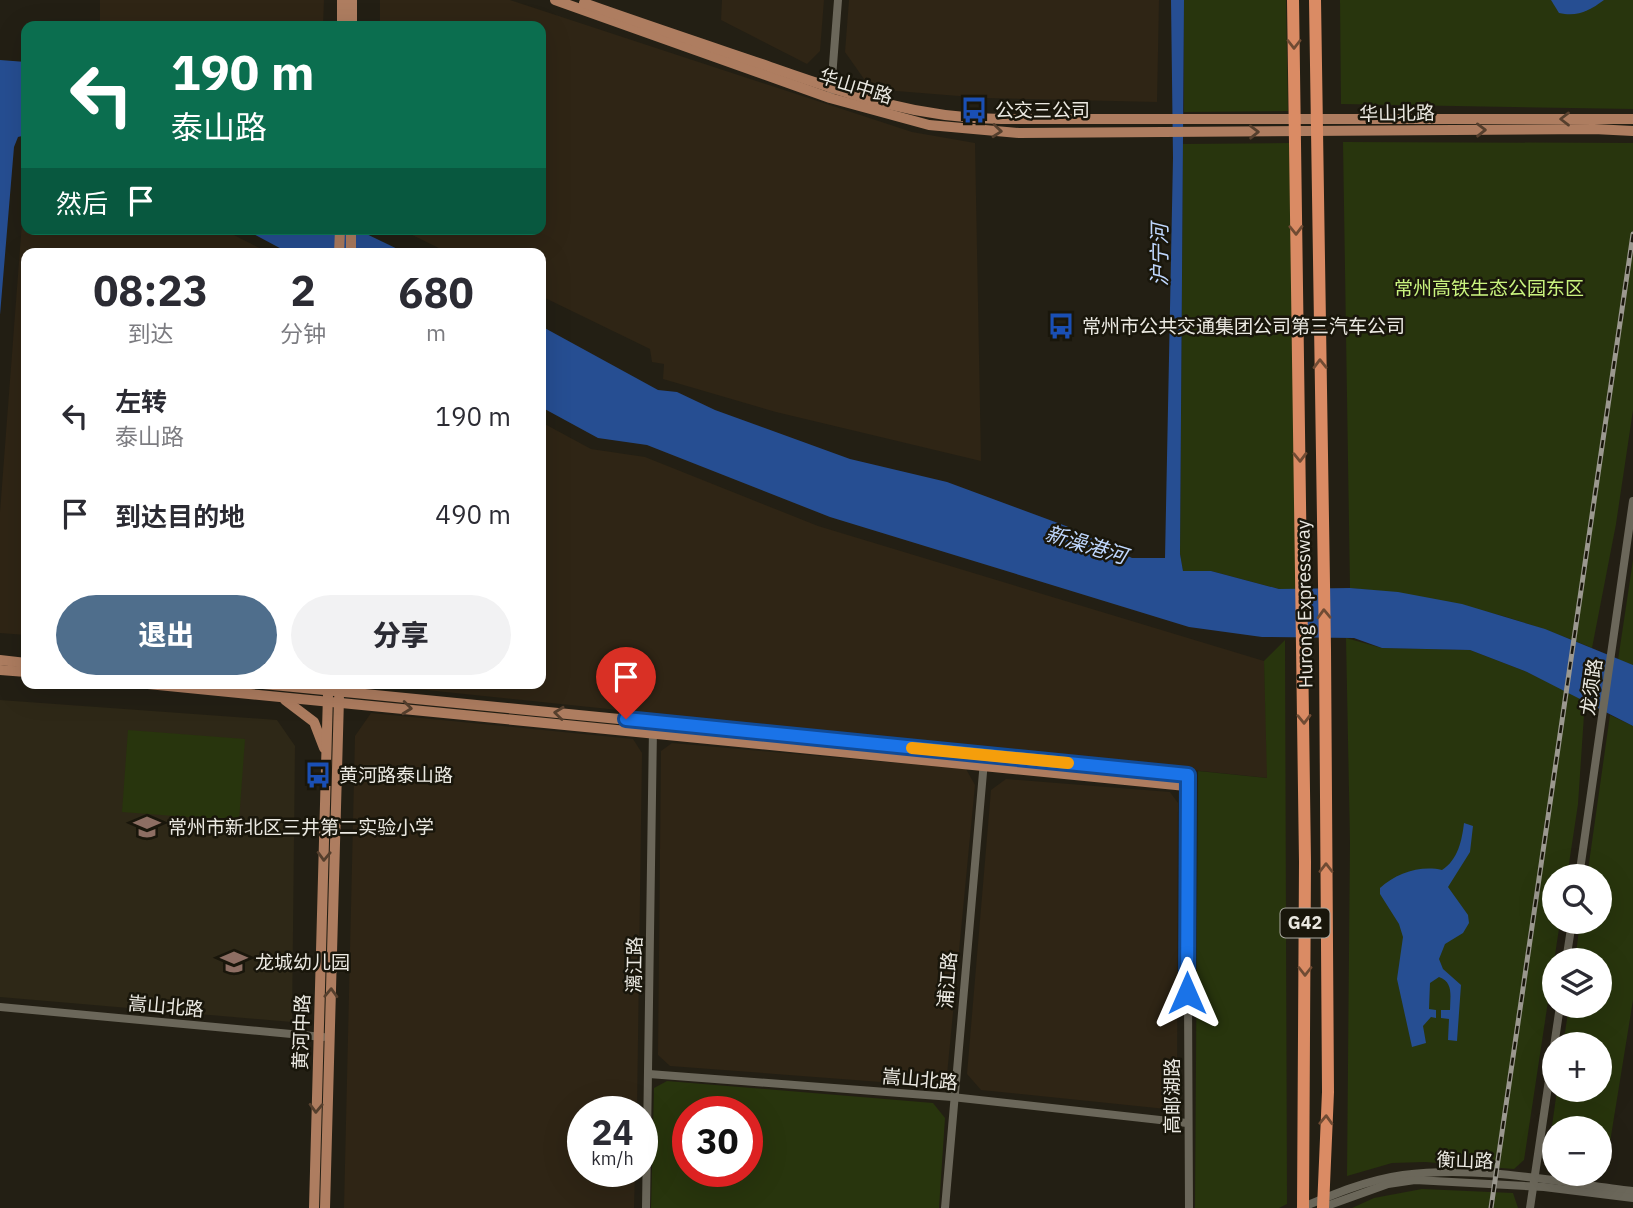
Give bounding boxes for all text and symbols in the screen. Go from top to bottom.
one-way arrow [1286,39,1302,50]
text: 190 m [171,40,315,103]
icon: left [56,49,147,140]
street label: 华山中路 [816,63,896,109]
bus stop icon: 公交三公司 [959,95,989,125]
place label: 公交三公司 [995,98,1090,122]
street label: 华山北路 [1359,100,1435,126]
text: 泰山路 [171,106,267,148]
one-way arrow [1559,111,1570,127]
one-way arrow [1476,122,1487,138]
one-way arrow [992,123,1003,138]
one-way arrow [1249,124,1259,140]
icon: arrive [122,182,160,220]
text: 然后 [56,186,108,220]
water label: 沪宁河 [1145,220,1173,287]
one-way arrow [1289,224,1304,235]
text: 08:23 [93,263,208,318]
text: 2 [290,263,316,318]
text: 680 [398,265,474,320]
park label: 常州高铁生态公园东区 [1394,276,1584,300]
bus stop icon: 常州市公共交通集团公司第三汽车公司 [1046,311,1076,341]
place label: 常州市公共交通集团公司第三汽车公司 [1082,314,1405,338]
text: m [426,317,446,347]
text: 到达 [128,318,174,348]
text: 分钟 [280,318,326,348]
one-way arrow [1313,358,1328,369]
text: 左转 [115,384,167,418]
icon: left [56,397,94,435]
text: 190 m [435,399,511,433]
text: 泰山路 [115,421,184,451]
one-way arrow [1292,452,1308,463]
icon: arrive [56,495,94,533]
text: 490 m [435,497,511,531]
text: 到达目的地 [115,499,245,533]
water label: 新澡港河 [1042,518,1134,571]
street label: Hurong Expressway [1291,519,1317,688]
button: 退出 [56,595,277,675]
button: 分享 [291,595,511,675]
one-way arrow [1316,608,1331,619]
pin [596,647,656,719]
street label: 龙须路 [1575,657,1607,717]
icon: arrive [607,658,645,696]
one-way arrow [401,701,413,716]
one-way arrow [553,705,565,720]
one-way arrow [1296,713,1311,724]
bus stop icon: 黄河路泰山路 [303,760,333,790]
place label: 黄河路泰山路 [339,763,453,787]
school or university icon: 常州市新北区三井第二实验小学 [132,812,162,842]
place label: 常州市新北区三井第二实验小学 [168,815,434,839]
one-way arrow [316,851,331,862]
one-way arrow [1318,863,1334,873]
map controls [1542,864,1612,1186]
button: search [1542,864,1612,934]
road number: G42 [1280,908,1330,938]
street label: 漓江路 [622,936,646,994]
school or university icon: 龙城幼儿园 [219,947,249,977]
button: layers [1542,948,1612,1018]
place label: 龙城幼儿园 [255,950,350,974]
street label: 浦江路 [933,951,961,1009]
position arrow [1150,956,1224,1030]
one-way arrow [1297,966,1313,976]
one-way arrow [324,987,339,998]
street label: 嵩山北路 [127,991,205,1021]
street label: 黄河中路 [288,994,314,1070]
button: + [1542,1032,1612,1102]
street label: 高邮湖路 [1160,1058,1184,1134]
street label: 嵩山北路 [881,1064,959,1094]
speed limit sign: 30 [672,1096,763,1187]
one-way arrow [309,1103,324,1114]
text: 24 [591,1109,634,1155]
one-way arrow [1319,1115,1334,1126]
button: − [1542,1116,1612,1186]
text: km/h [591,1147,634,1170]
street label: 衡山路 [1436,1147,1494,1173]

